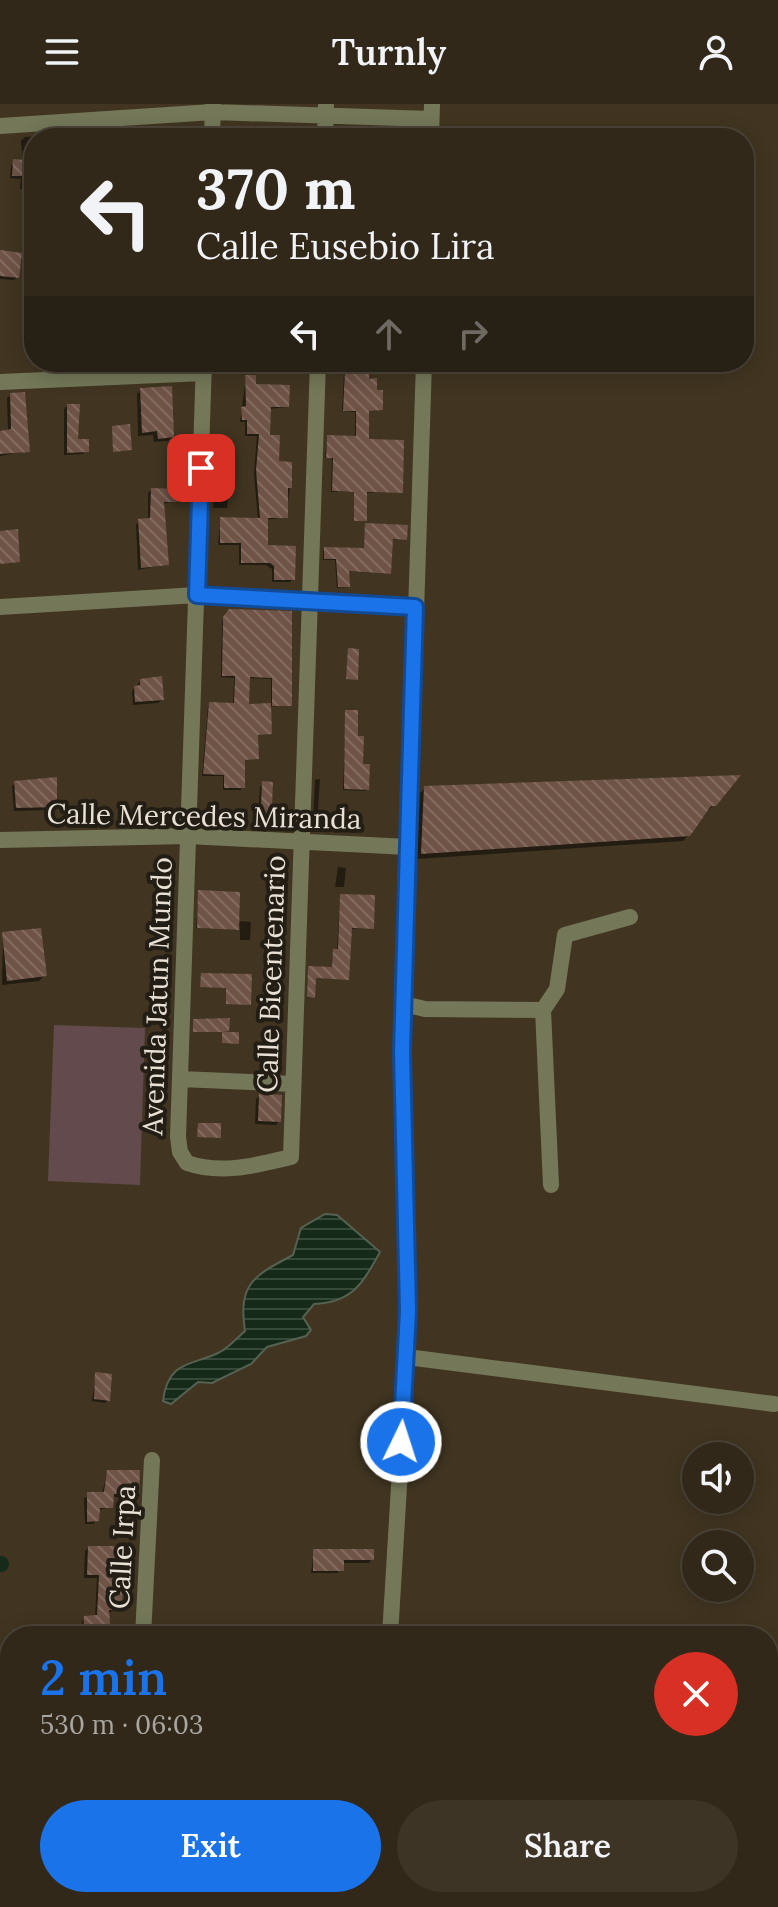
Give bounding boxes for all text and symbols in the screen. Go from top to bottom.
text: Turnly [332,29,446,75]
icon: menu [40,30,84,74]
icon: person [694,30,738,74]
text: 370 m [196,153,356,224]
icon: left [64,160,168,264]
text: Calle Eusebio Lira [196,223,494,269]
icon: left [283,312,327,356]
icon: ahead [367,312,411,356]
icon: right [451,312,495,356]
pin [167,434,235,502]
icon: arrive [179,446,223,490]
street label: Calle Mercedes Miranda [46,795,362,837]
street label: Calle Bicentenario [249,855,293,1093]
street label: Avenida Jatun Mundo [134,856,180,1137]
position arrow [359,1400,443,1484]
map controls [682,1442,754,1602]
button: sound [682,1442,754,1514]
street label: Calle Irpa [101,1484,143,1610]
button: search [682,1530,754,1602]
text: 2 min [40,1647,167,1708]
button: close [654,1652,738,1736]
text: 530 m · 06:03 [40,1708,203,1741]
button: Exit [40,1800,381,1892]
button: Share [397,1800,738,1892]

